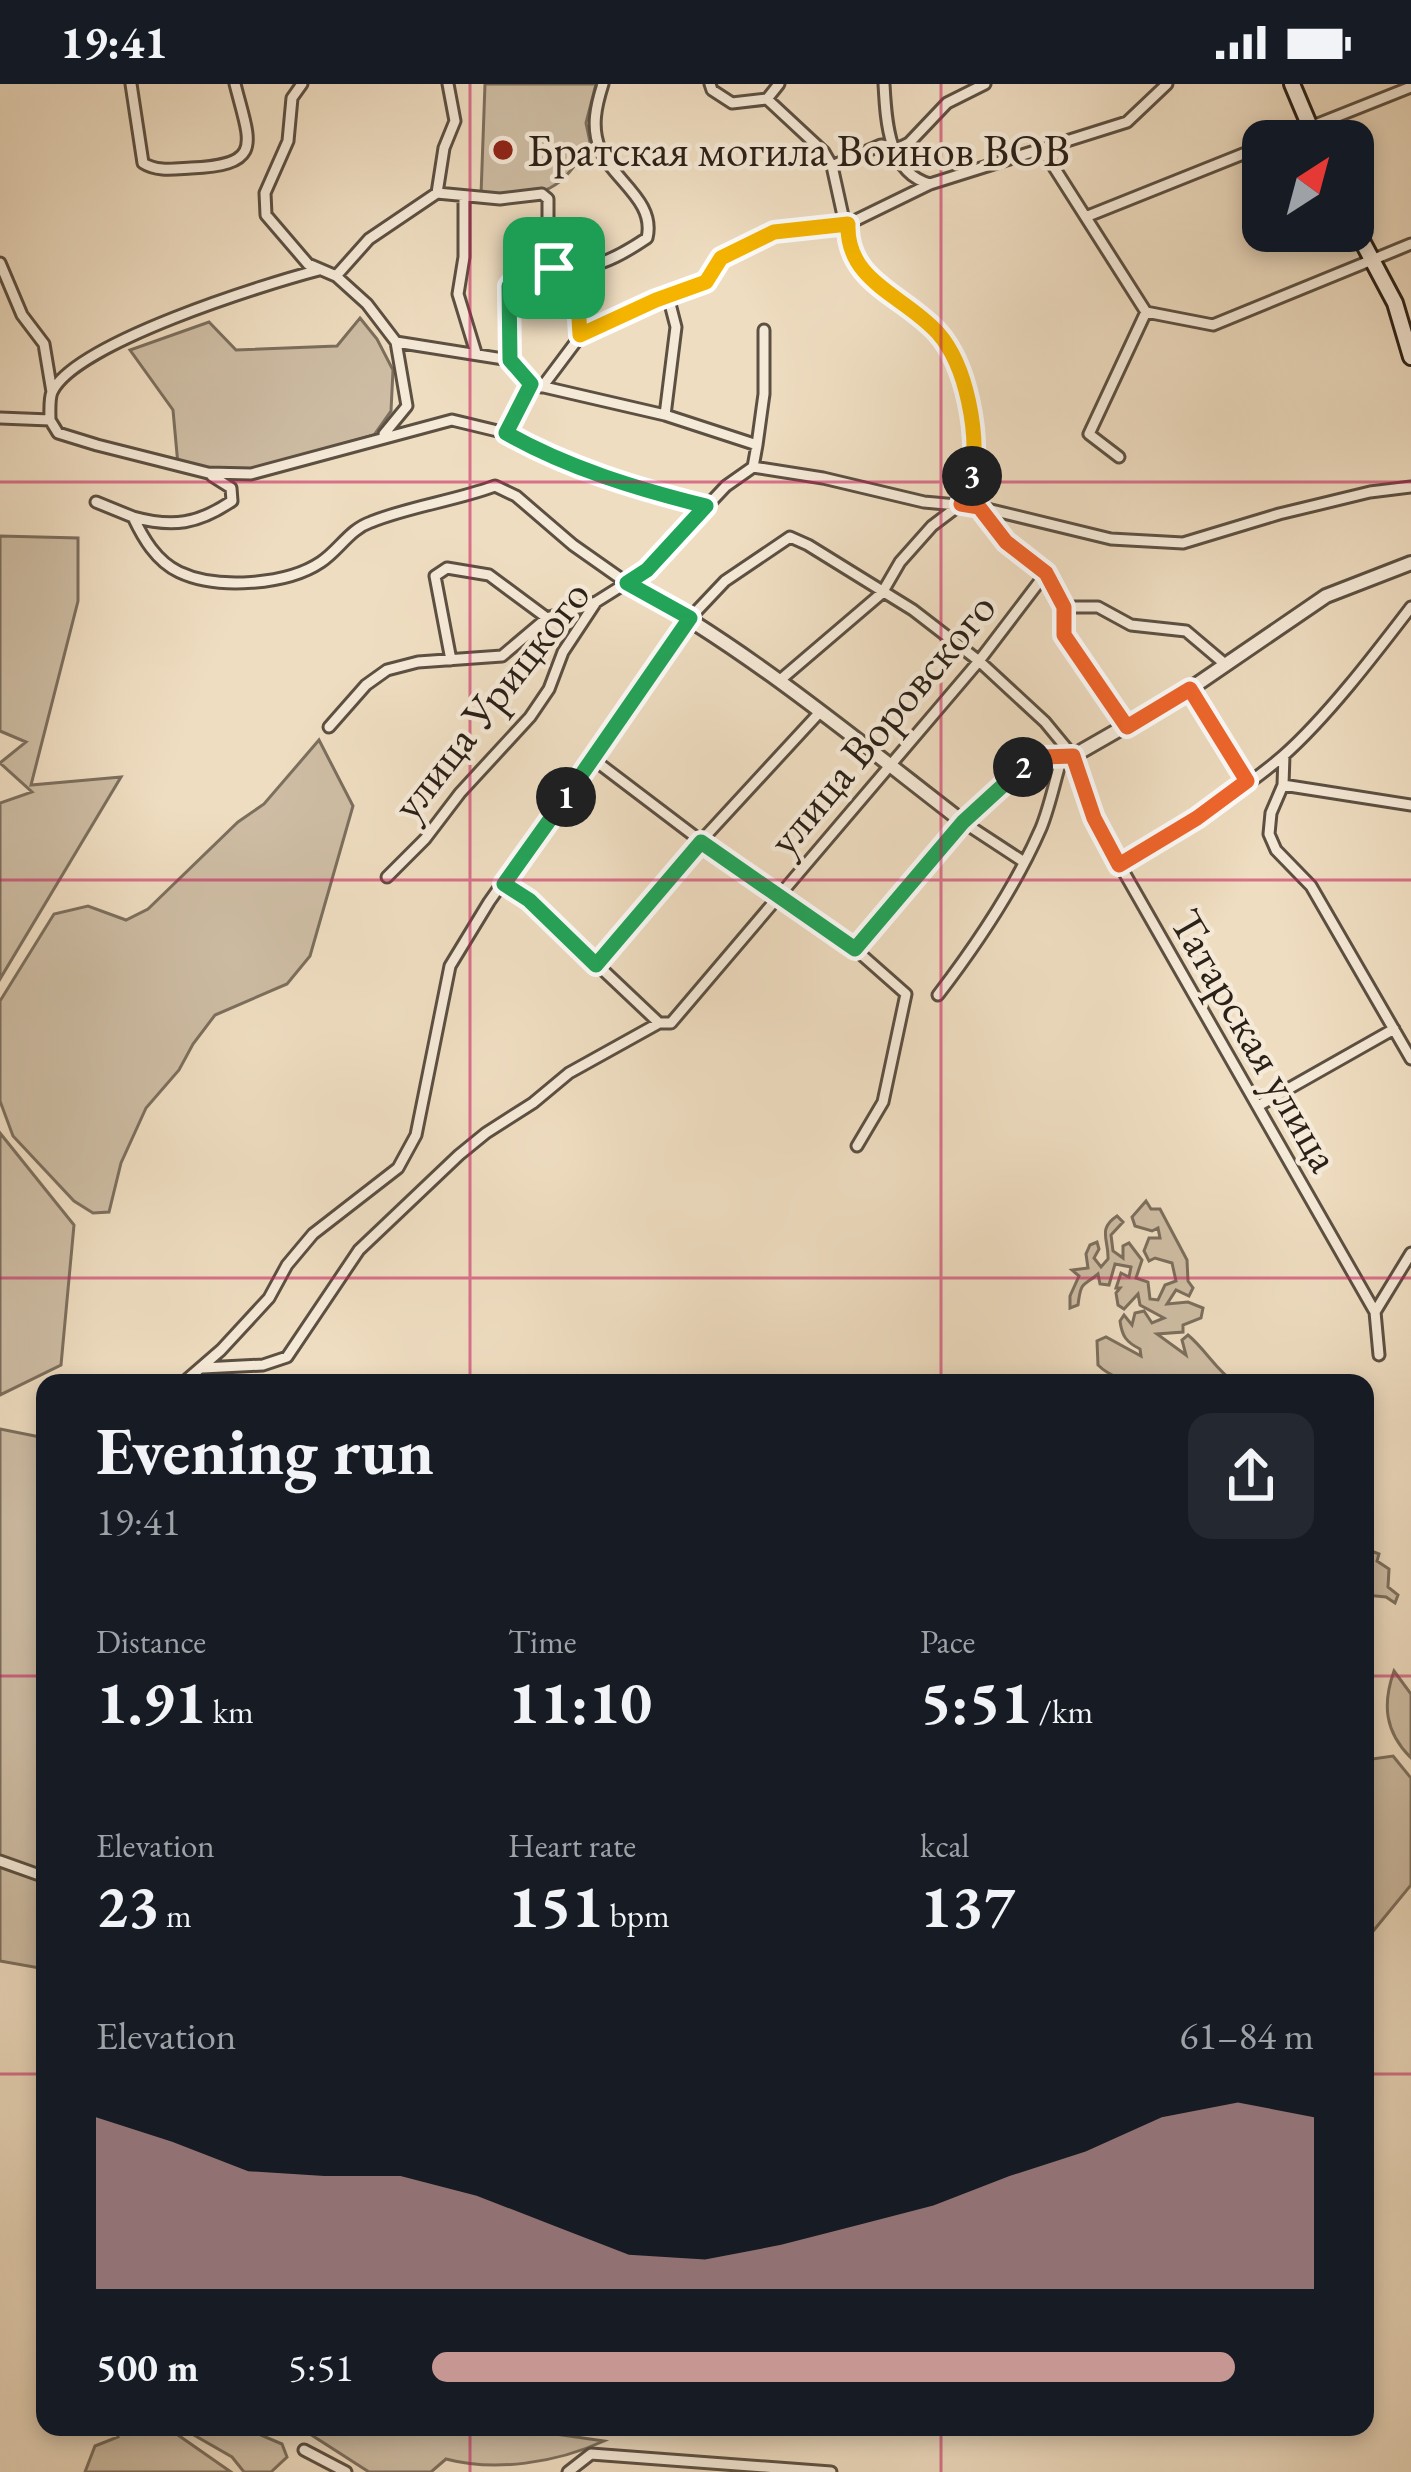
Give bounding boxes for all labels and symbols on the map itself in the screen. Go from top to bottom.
north arrow [1242,120,1374,252]
place label: Братская могила Воинов ВОВ [527,121,1070,179]
marker: Братская могила Воинов ВОВ [490,137,516,163]
pin [503,217,605,319]
pin: 3 [942,446,1002,506]
street label: улица Урицкого [378,567,602,831]
street label: улица Воровского [754,579,1008,867]
pin: 2 [993,737,1053,797]
pin: 1 [536,767,596,827]
street label: Татарская улица [1157,898,1355,1182]

